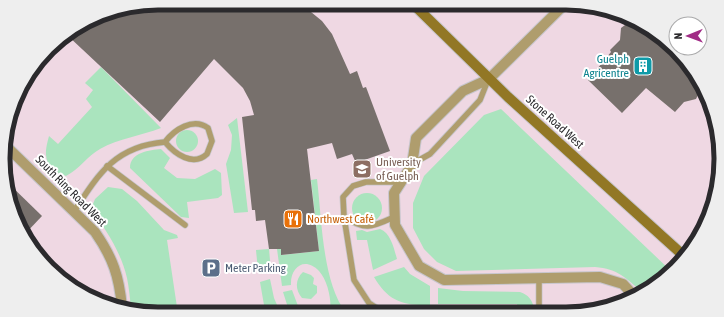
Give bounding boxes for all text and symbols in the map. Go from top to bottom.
north arrow [668,16,708,56]
text: N [672,33,684,40]
place label: Guelph Agricentre [584,52,629,80]
building icon: Guelph Agricentre [632,55,654,77]
street label: Stone Road West [523,92,587,152]
street label: South Ring Road West [33,153,110,230]
place label: University of Guelph [376,155,421,183]
school or university icon: University of Guelph [351,158,373,180]
restaurant icon: Northwest Café [282,208,304,230]
place label: Northwest Café [307,212,374,226]
parking icon: Meter Parking [200,257,222,279]
place label: Meter Parking [225,261,287,275]

